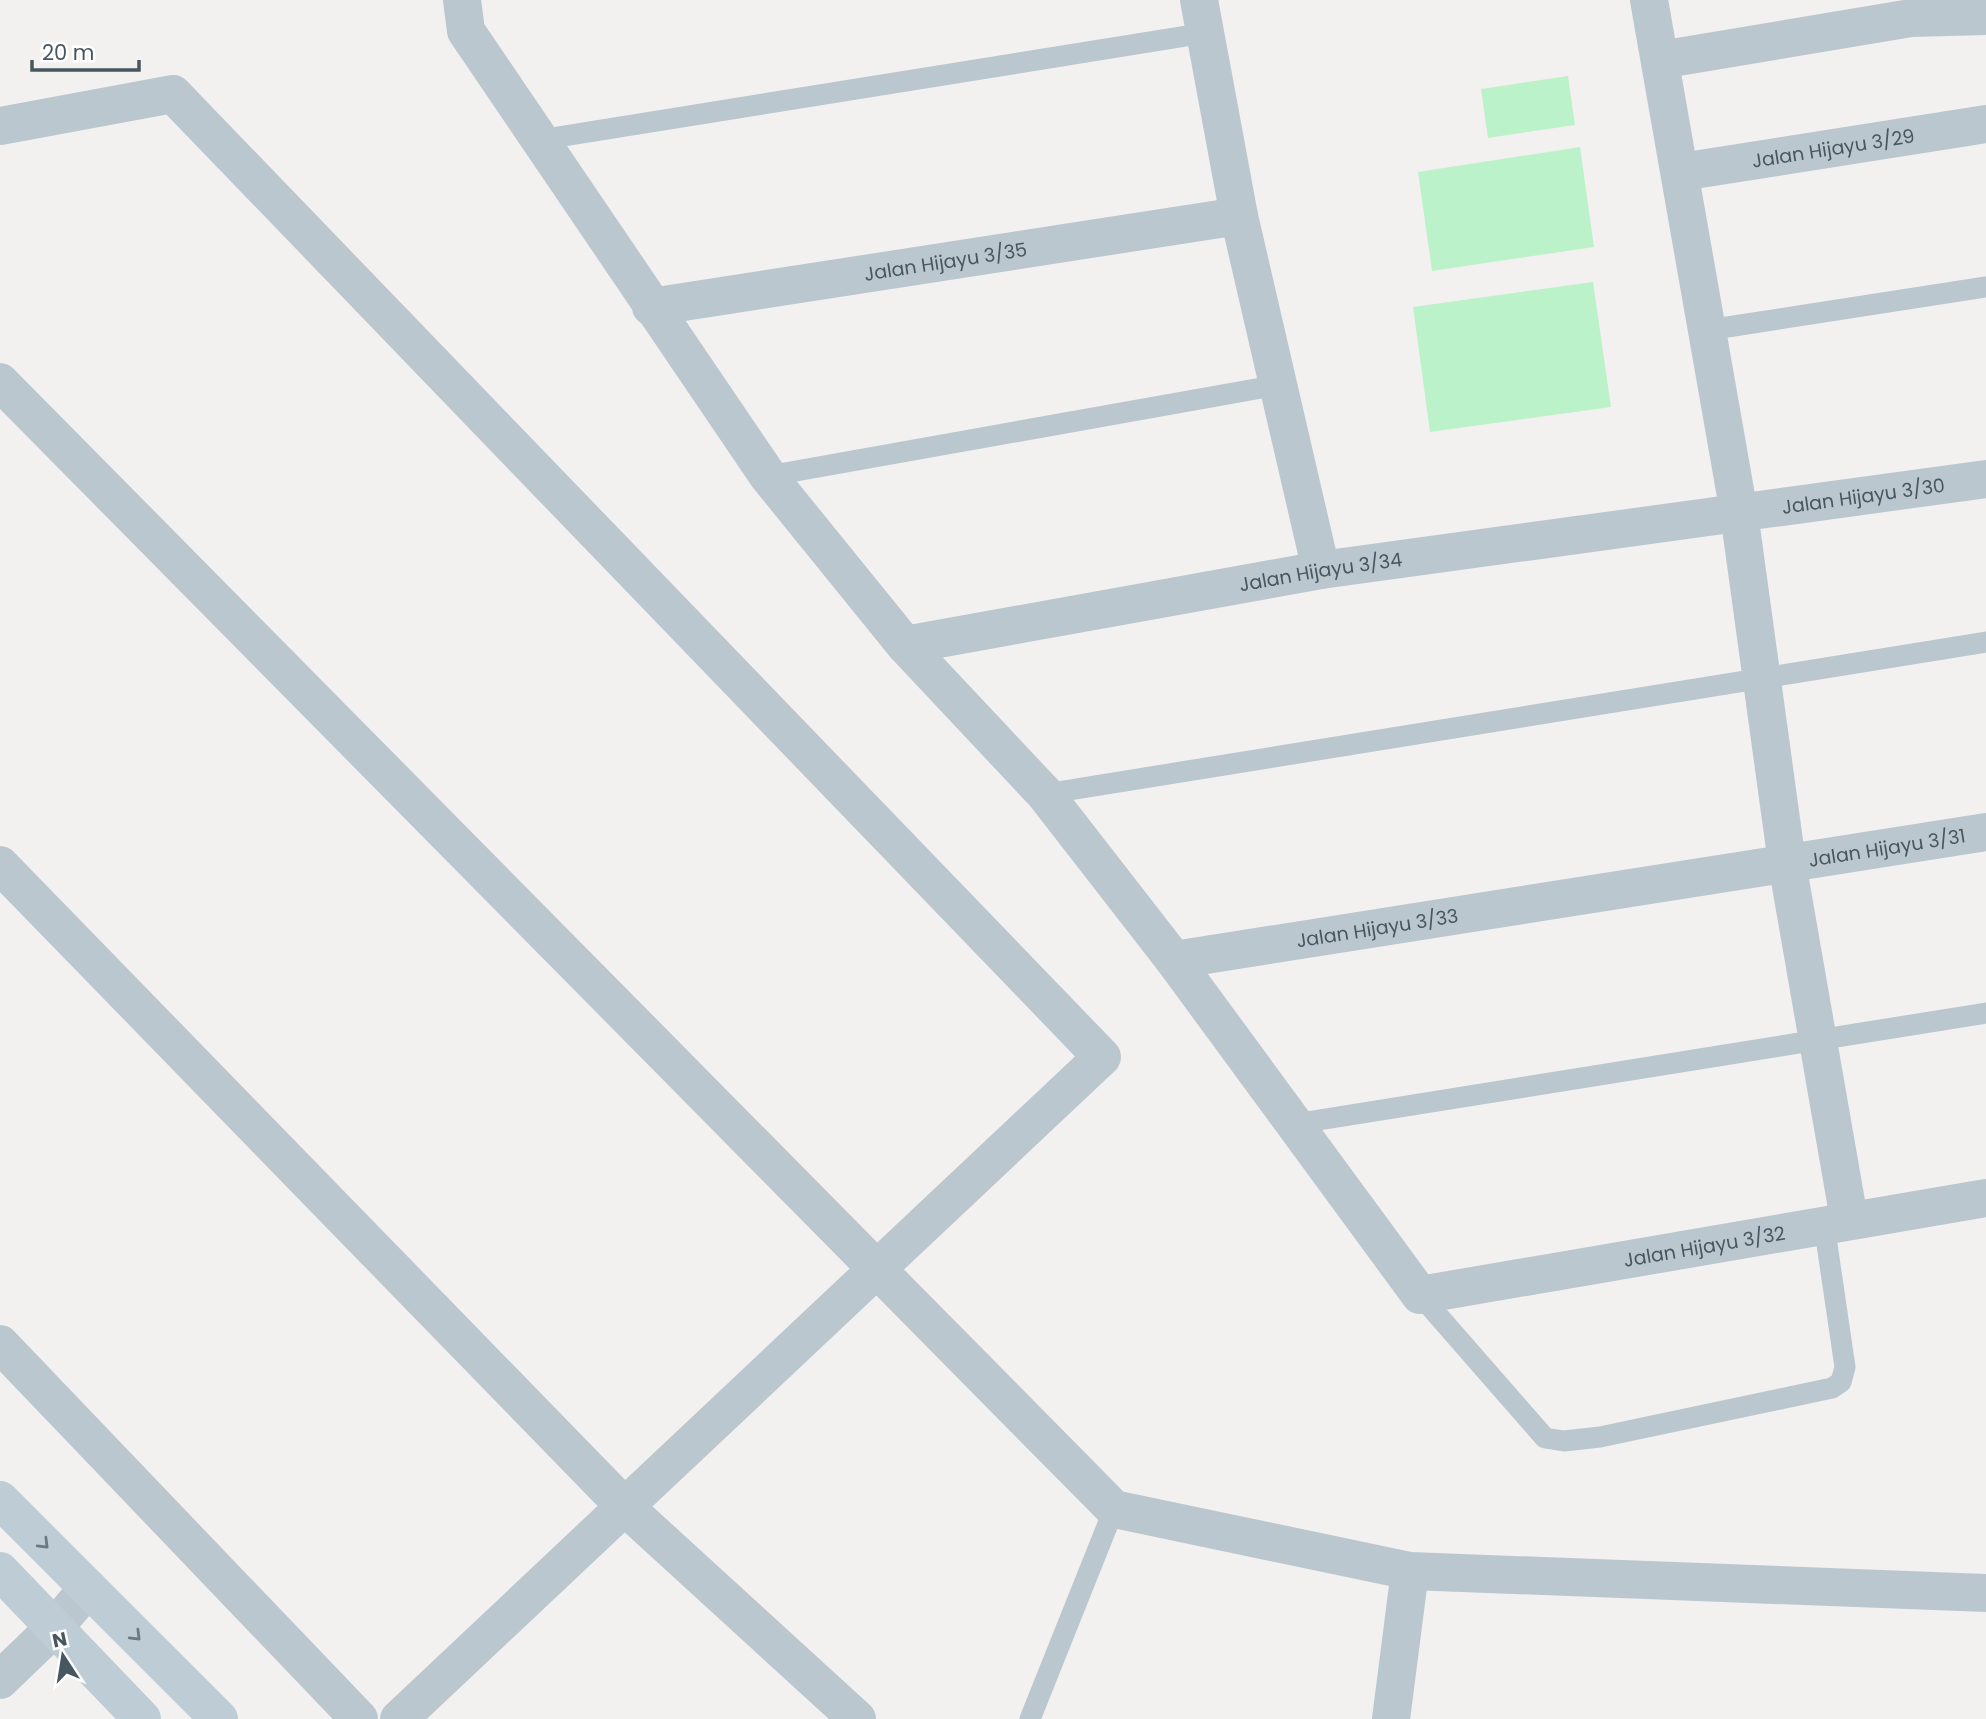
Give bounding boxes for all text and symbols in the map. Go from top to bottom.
scale bar [32,28,138,72]
text: 20 m [42,38,95,67]
street label: Jalan Hijayu 3/29 [1750,122,1916,175]
street label: Jalan Hijayu 3/35 [862,236,1029,288]
street label: Jalan Hijayu 3/30 [1780,472,1947,521]
street label: Jalan Hijayu 3/34 [1237,546,1404,598]
street label: Jalan Hijayu 3/31 [1807,822,1967,874]
street label: Jalan Hijayu 3/33 [1294,902,1460,955]
street label: Jalan Hijayu 3/32 [1621,1220,1787,1274]
one-way arrow [36,1536,48,1548]
north arrow [28,1621,98,1691]
text: N [50,1625,69,1655]
one-way arrow [128,1628,141,1641]

